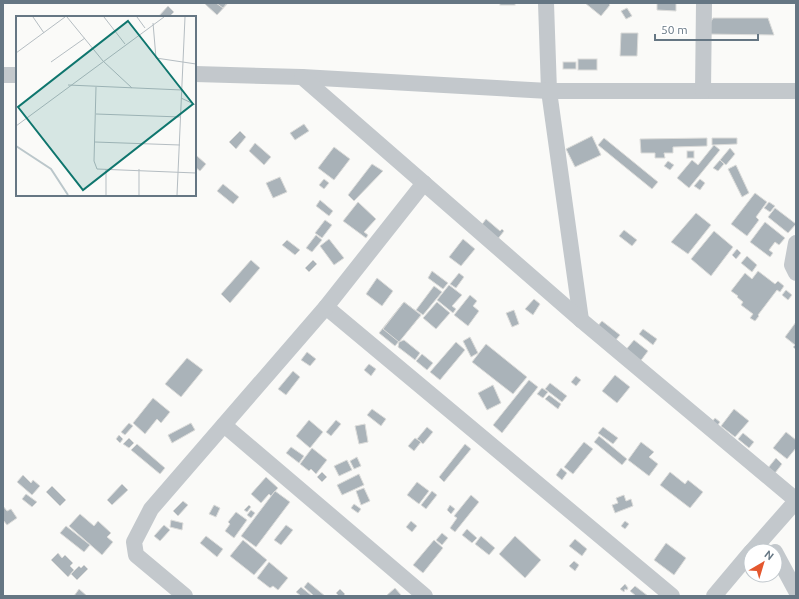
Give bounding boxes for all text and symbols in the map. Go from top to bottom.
inset map [16,16,196,196]
scale bar [655,16,758,42]
text: 50 m [661,23,688,36]
north arrow [743,543,783,583]
text: N [762,548,776,562]

